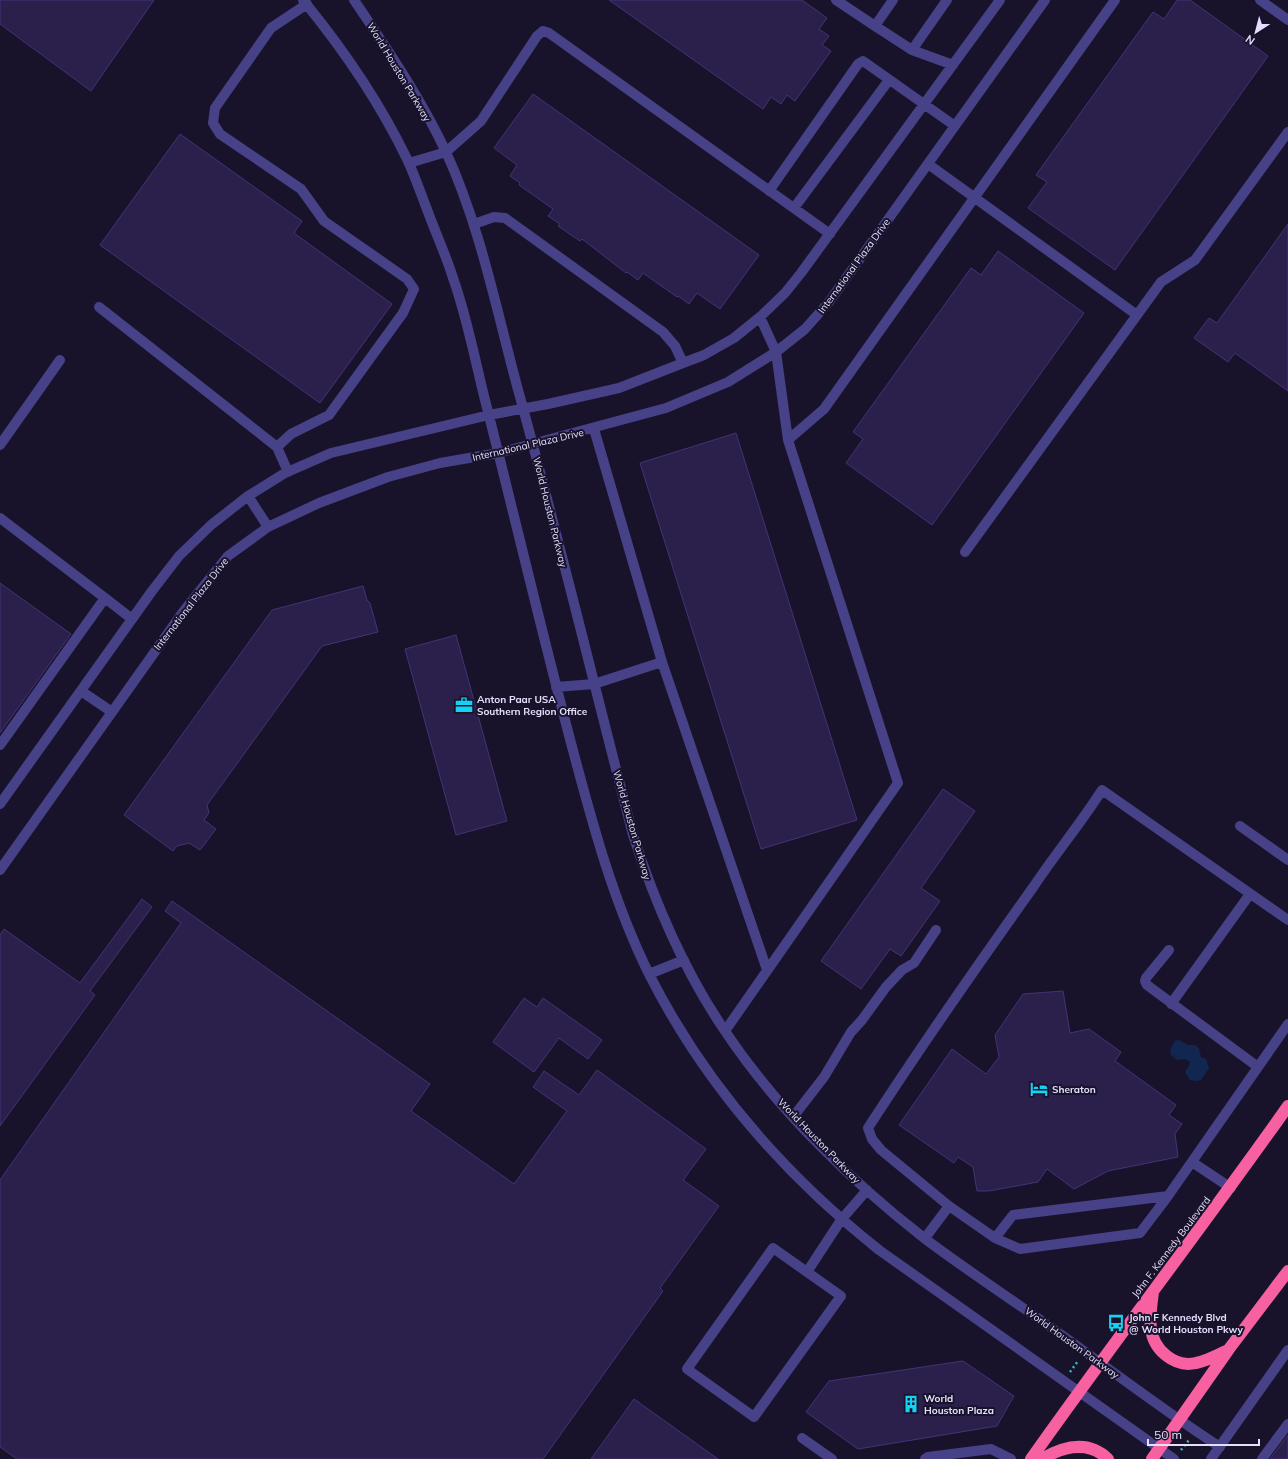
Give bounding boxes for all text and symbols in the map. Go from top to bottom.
north arrow [1236,12,1276,52]
street label: World Houston Parkway [364,20,434,124]
text: N [1243,32,1258,48]
street label: International Plaza Drive [815,216,893,316]
street label: International Plaza Drive [471,426,585,464]
street label: World Houston Parkway [530,455,570,569]
street label: International Plaza Drive [151,555,231,653]
place label: Anton Paar USA Southern Region Office [477,693,588,718]
office icon: Anton Paar USA Southern Region Office [454,695,474,715]
street label: World Houston Parkway [610,769,654,882]
hotel icon: Sheraton [1029,1079,1049,1099]
place label: Sheraton [1052,1083,1096,1096]
street label: World Houston Parkway [775,1096,863,1187]
street label: John F. Kennedy Boulevard [1129,1194,1213,1300]
street label: World Houston Parkway [1022,1304,1122,1382]
place label: John F Kennedy Blvd @ World Houston Pkwy [1129,1311,1243,1336]
bus stop icon: John F Kennedy Blvd @ World Houston Pkwy [1106,1313,1126,1333]
place label: World Houston Plaza [924,1392,994,1417]
building icon: World Houston Plaza [901,1394,921,1414]
scale bar [1148,1421,1259,1447]
text: 50 m [1154,1427,1182,1442]

